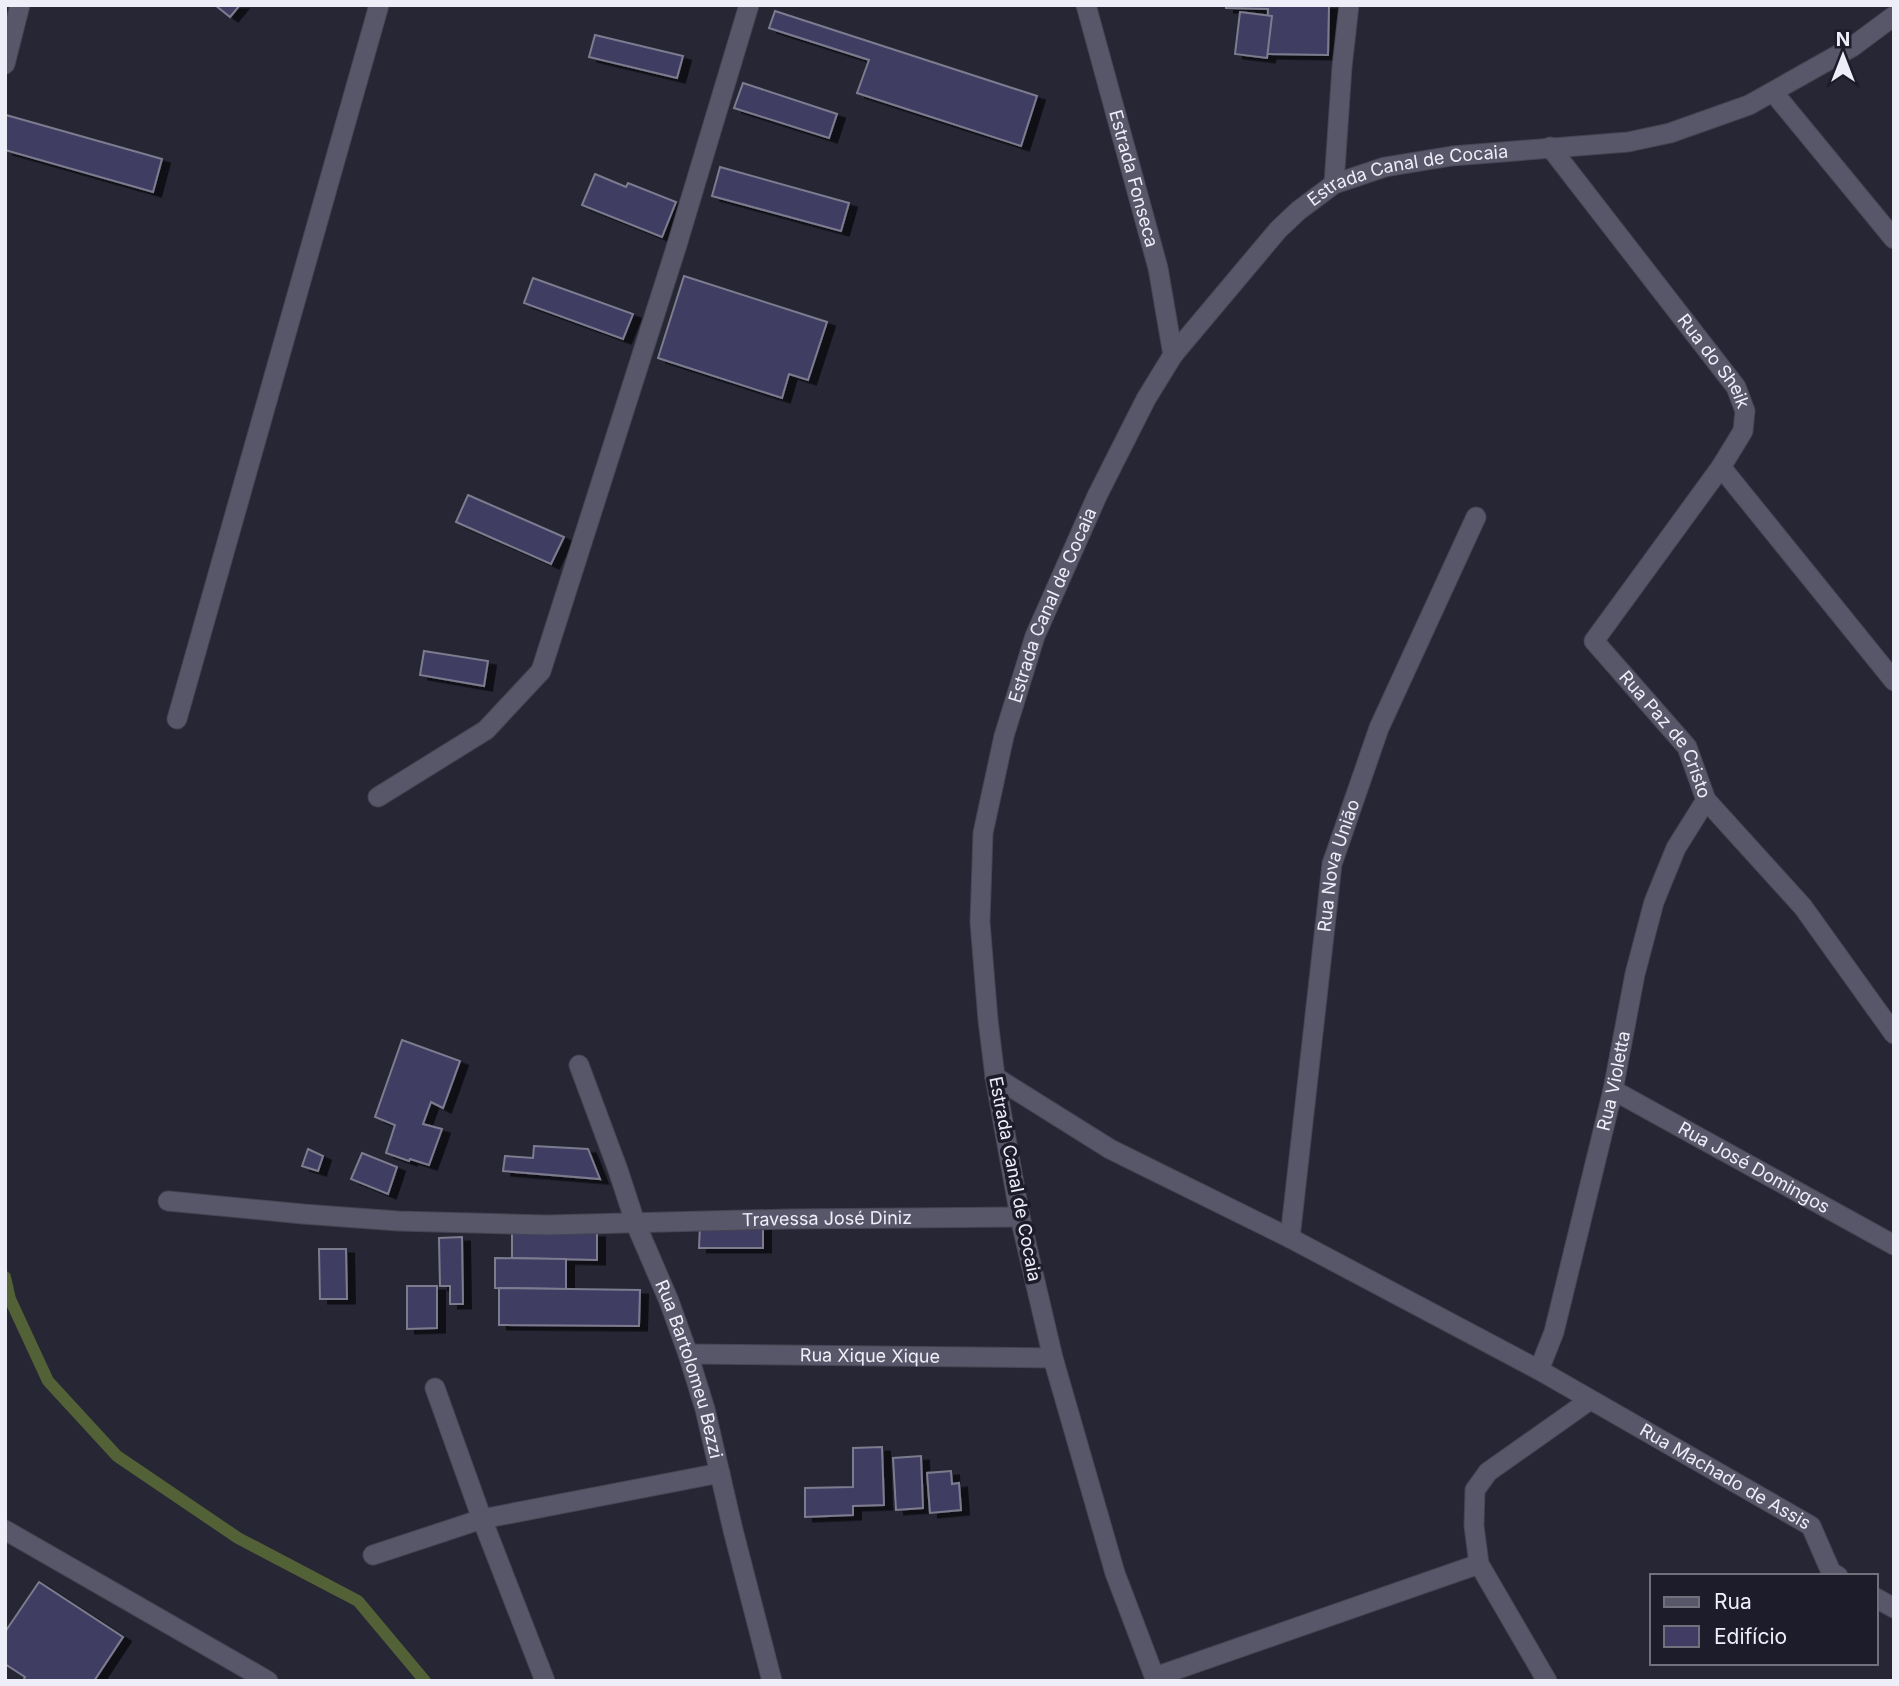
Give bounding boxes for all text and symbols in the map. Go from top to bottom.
north arrow [1808,21,1878,91]
text: N [1836,28,1850,51]
street label: Estrada Fonseca [1105,108,1163,249]
street label: Estrada Canal de Cocaia [1303,141,1509,210]
street label: Rua do Sheik [1673,310,1754,411]
street label: Estrada Canal de Cocaia [1004,504,1100,705]
street label: Rua Paz de Cristo [1615,666,1715,801]
street label: Rua Nova União [1313,796,1364,933]
street label: Rua Violetta [1592,1029,1634,1133]
street label: Estrada Canal de Cocaia [985,1075,1046,1283]
street label: Rua José Domingos [1675,1117,1834,1217]
street label: Travessa José Diniz [742,1207,912,1230]
street label: Rua Bartolomeu Bezzi [651,1277,727,1461]
street label: Rua Xique Xique [800,1344,940,1367]
street label: Rua Machado de Assis [1636,1419,1815,1534]
legend [1650,1574,1878,1665]
text: Rua [1714,1589,1752,1614]
text: Edifício [1714,1624,1787,1649]

